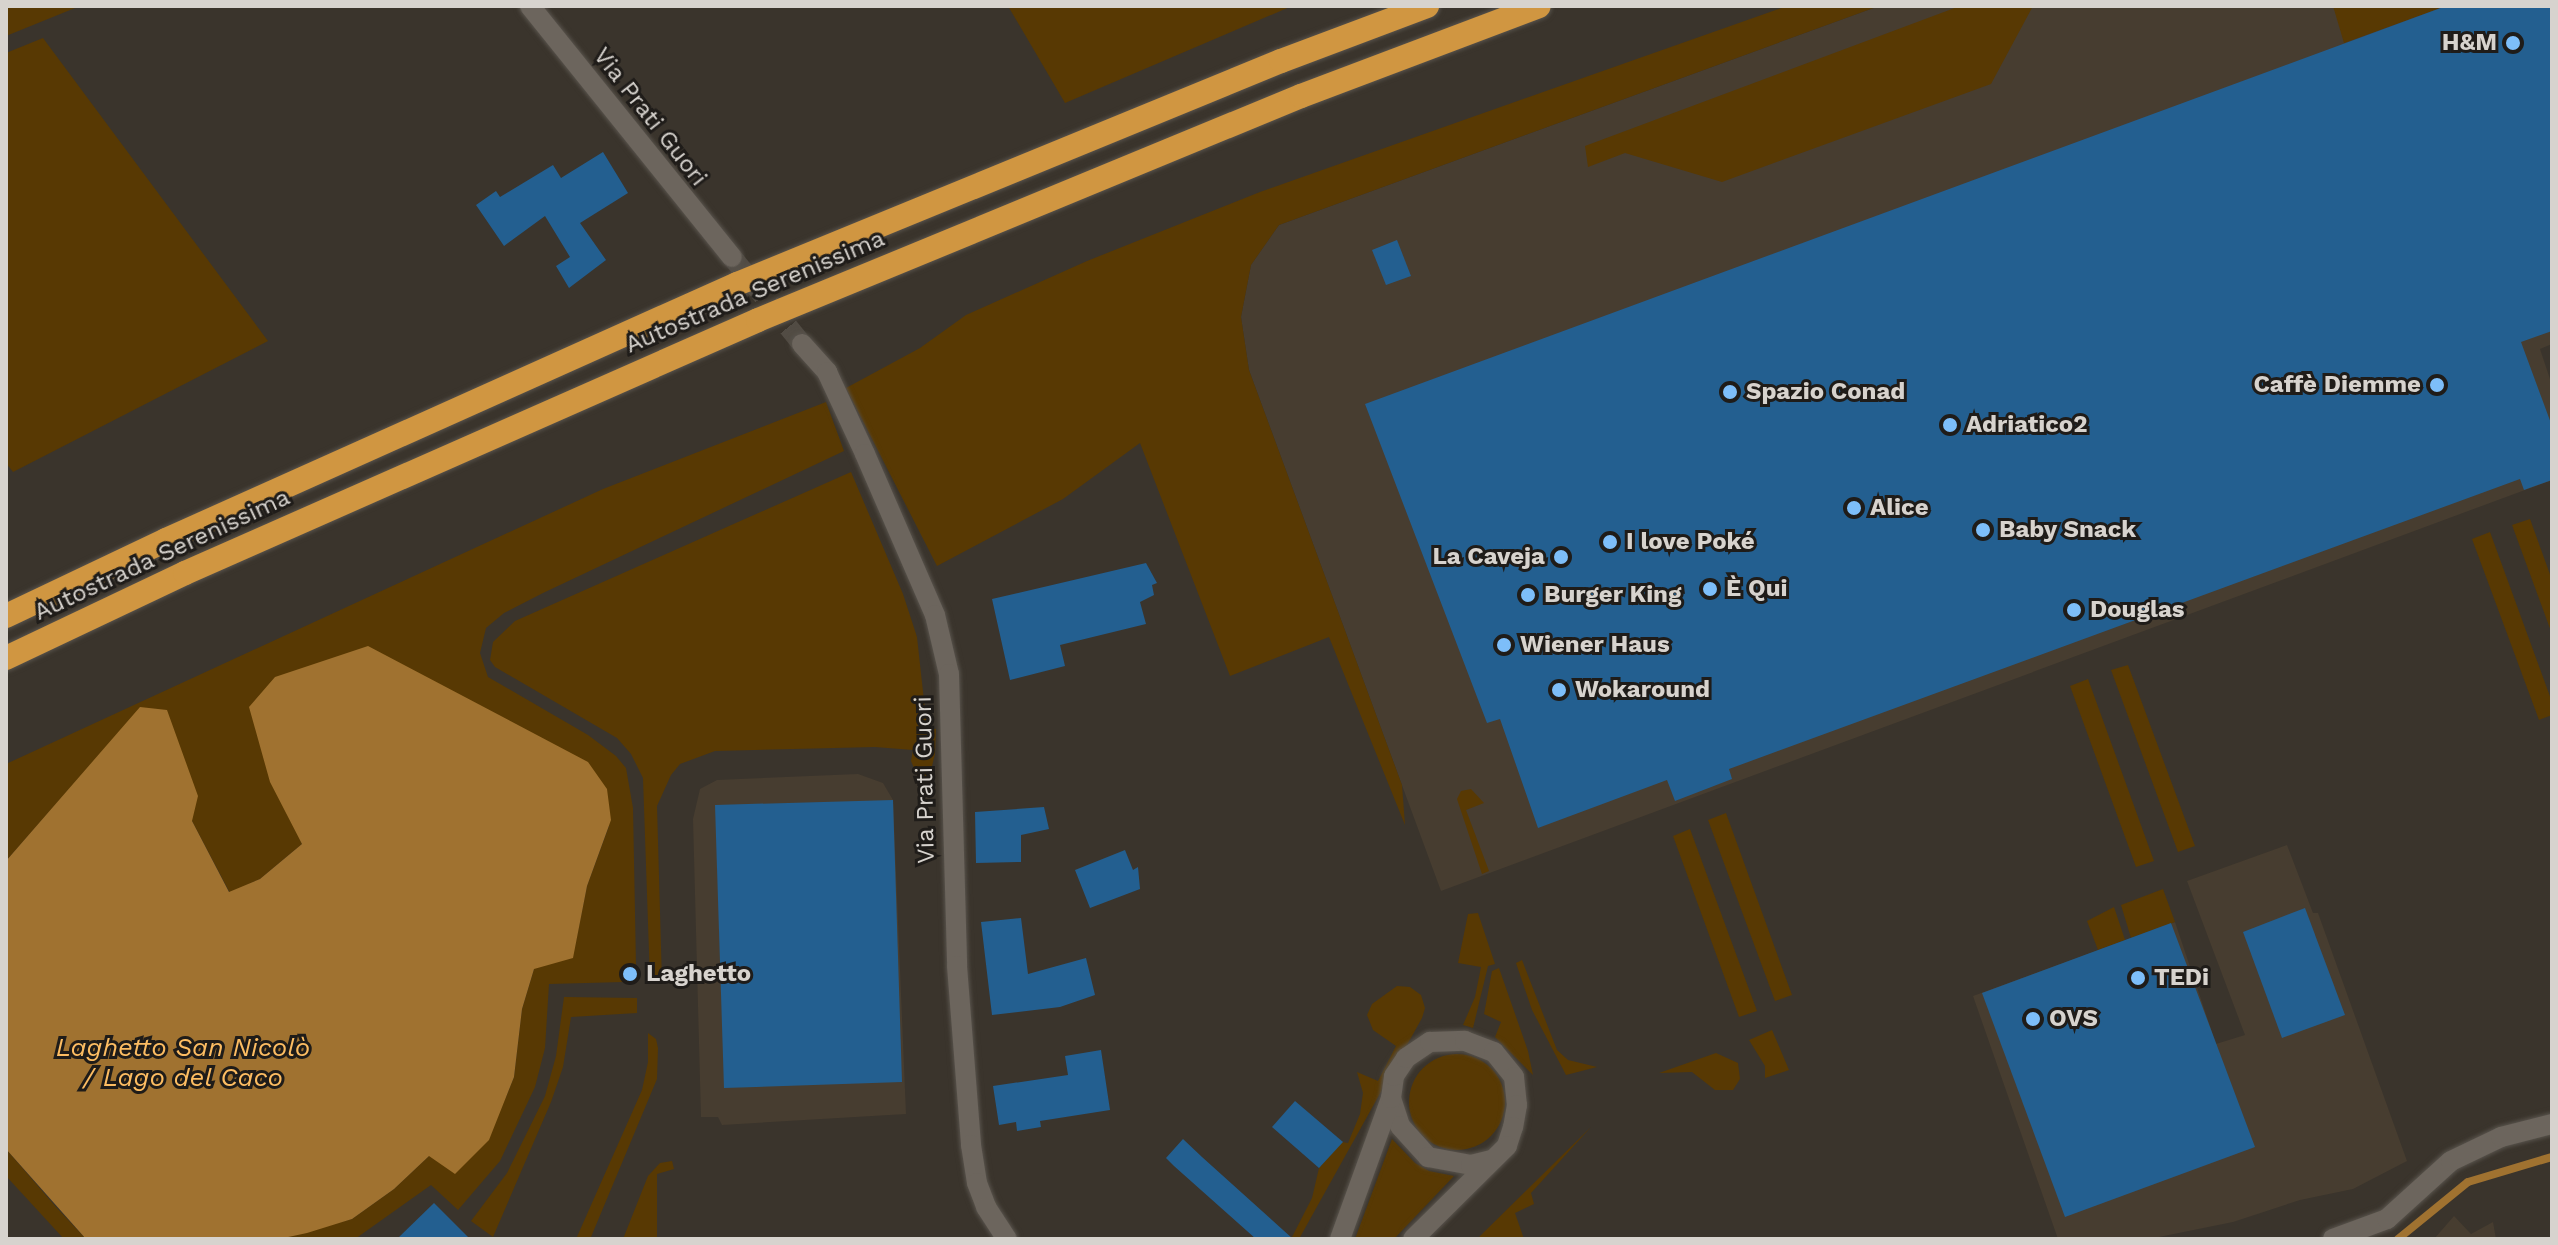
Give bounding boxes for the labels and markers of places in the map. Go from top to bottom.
place label: H&M [2442,29,2497,57]
marker: H&M [2504,34,2522,52]
place label: Caffè Diemme [2253,371,2421,399]
marker: Caffè Diemme [2428,376,2446,394]
place label: Spazio Conad [1746,378,1905,406]
marker: Spazio Conad [1721,383,1739,401]
place label: Adriatico2 [1966,411,2087,439]
marker: Adriatico2 [1941,416,1959,434]
place label: Alice [1870,494,1929,522]
marker: Alice [1845,499,1863,517]
place label: Baby Snack [1999,516,2137,544]
marker: Baby Snack [1974,521,1992,539]
place label: I love Poké [1626,528,1755,556]
marker: I love Poké [1601,533,1619,551]
place label: La Caveja [1432,543,1545,571]
marker: La Caveja [1552,548,1570,566]
place label: È Qui [1726,575,1788,603]
marker: È Qui [1701,580,1719,598]
place label: Burger King [1544,581,1682,609]
marker: Burger King [1519,586,1537,604]
place label: Douglas [2090,596,2185,624]
marker: Douglas [2065,601,2083,619]
place label: Wiener Haus [1520,631,1670,659]
marker: Wiener Haus [1495,636,1513,654]
place label: Wokaround [1575,676,1710,704]
marker: Wokaround [1550,681,1568,699]
place label: Laghetto [646,960,751,988]
place label: TEDi [2154,964,2209,992]
marker: Laghetto [621,965,639,983]
marker: TEDi [2129,969,2147,987]
place label: OVS [2049,1005,2098,1033]
marker: OVS [2024,1010,2042,1028]

